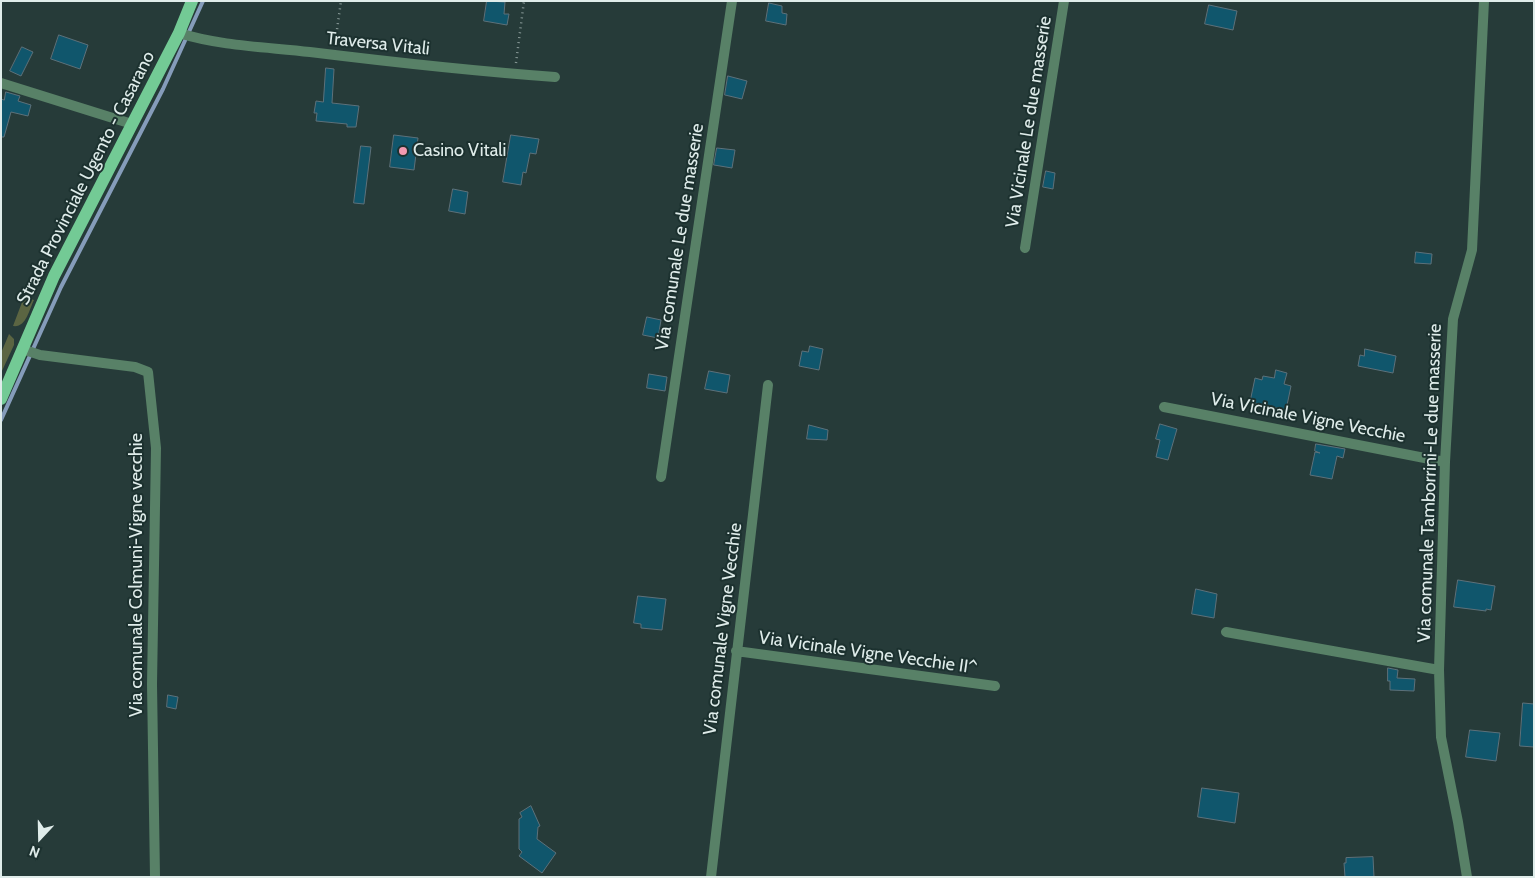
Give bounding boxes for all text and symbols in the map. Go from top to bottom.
street label: Via Vicinale Le due masserie [1002,15,1056,229]
street label: Traversa Vitali [325,28,431,60]
street label: Strada Provinciale Ugento - Casarano [12,48,160,308]
street label: Via comunale Le due masserie [651,122,709,352]
place label: Casino Vitali [413,140,506,162]
marker: Casino Vitali [397,145,409,157]
street label: Via comunale Tamborrini-Le due masserie [1414,323,1446,643]
street label: Via Vicinale Vigne Vecchie [1209,389,1407,447]
street label: Via comunale Colmuni-Vigne vecchie [126,433,148,717]
street label: Via comunale Vigne Vecchie [699,522,747,736]
street label: Via Vicinale Vigne Vecchie II^ [757,627,979,679]
north arrow [15,813,65,863]
text: N [27,842,42,862]

